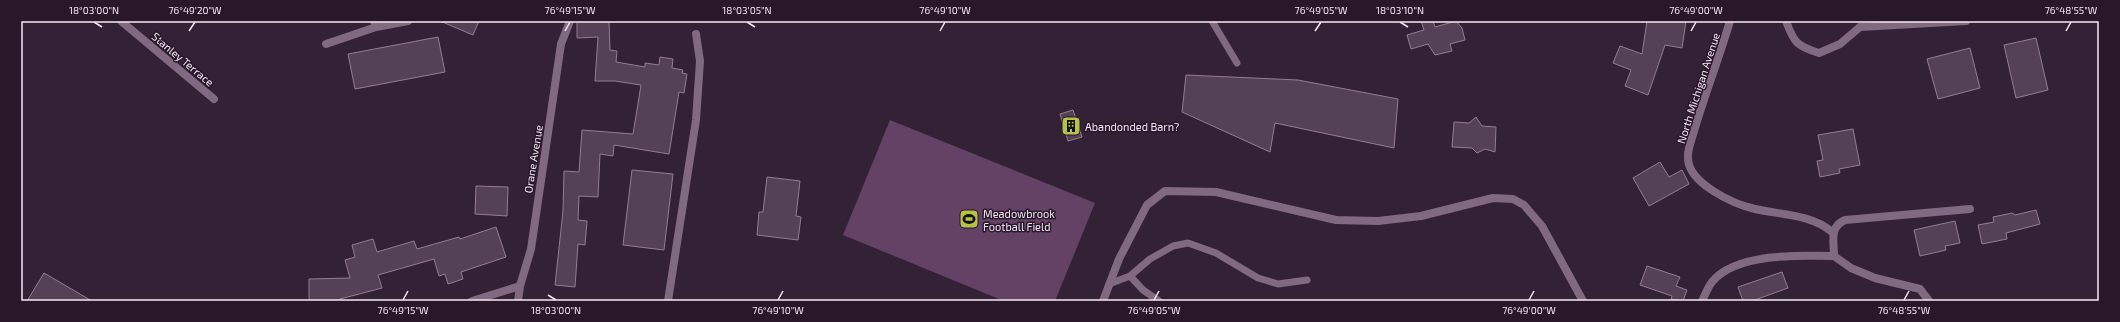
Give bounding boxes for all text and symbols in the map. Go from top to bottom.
text: 18°03'00"N [69,4,119,16]
text: 76°49'20"W [168,4,222,16]
text: 76°49'15"W [545,4,596,16]
text: 18°03'05"N [722,4,772,16]
text: 76°49'10"W [919,4,971,16]
text: 76°49'05"W [1295,4,1348,16]
text: 18°03'10"N [1376,4,1424,16]
text: 76°49'00"W [1669,4,1723,16]
text: 76°48'55"W [2045,4,2098,16]
street label: Stanley Terrace [149,29,217,89]
street label: North Michigan Avenue [1674,31,1722,145]
building icon: Abandonded Barn? [1060,115,1082,137]
place label: Abandonded Barn? [1085,120,1180,133]
street label: Orane Avenue [521,124,545,194]
place label: Meadowbrook Football Field [983,207,1055,233]
sports icon: Meadowbrook Football Field [958,208,980,230]
text: 76°49'15"W [378,304,429,316]
text: 18°03'00"N [531,304,581,316]
text: 76°49'10"W [752,304,804,316]
text: 76°49'05"W [1128,304,1181,316]
text: 76°49'00"W [1502,304,1556,316]
text: 76°48'55"W [1878,304,1931,316]

